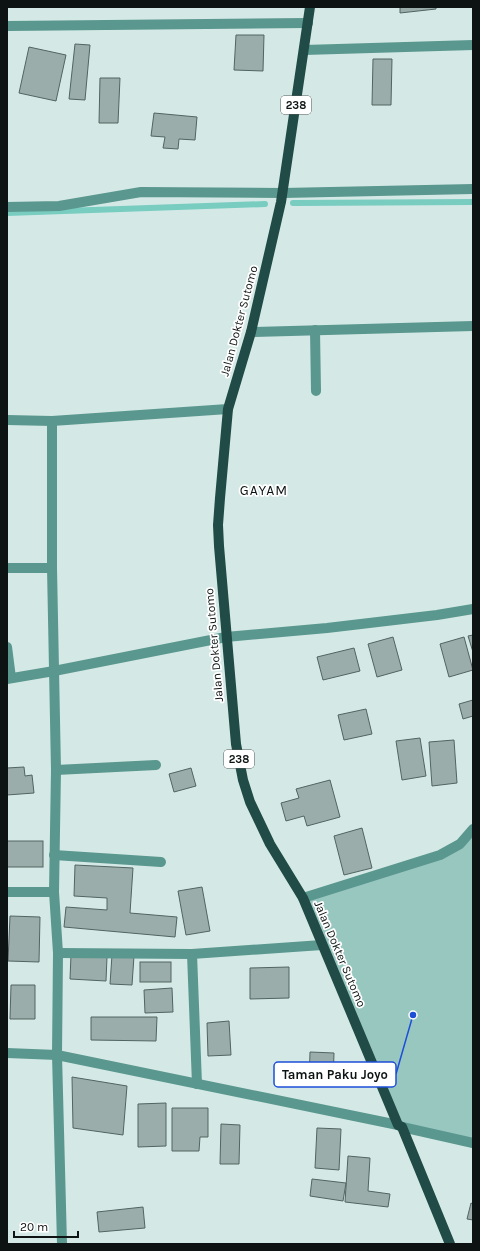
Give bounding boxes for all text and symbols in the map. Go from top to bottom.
road number: 238 [281,96,311,114]
street label: Jalan Dokter Sutomo [217,264,261,378]
district label: GAYAM [240,482,288,499]
street label: Jalan Dokter Sutomo [202,588,226,702]
road number: 238 [224,750,254,768]
street label: Jalan Dokter Sutomo [311,899,369,1009]
callout: Taman Paku Joyo [274,1062,396,1087]
text: Taman Paku Joyo [282,1067,388,1082]
scale bar [14,1213,78,1239]
text: 20 m [20,1220,48,1234]

